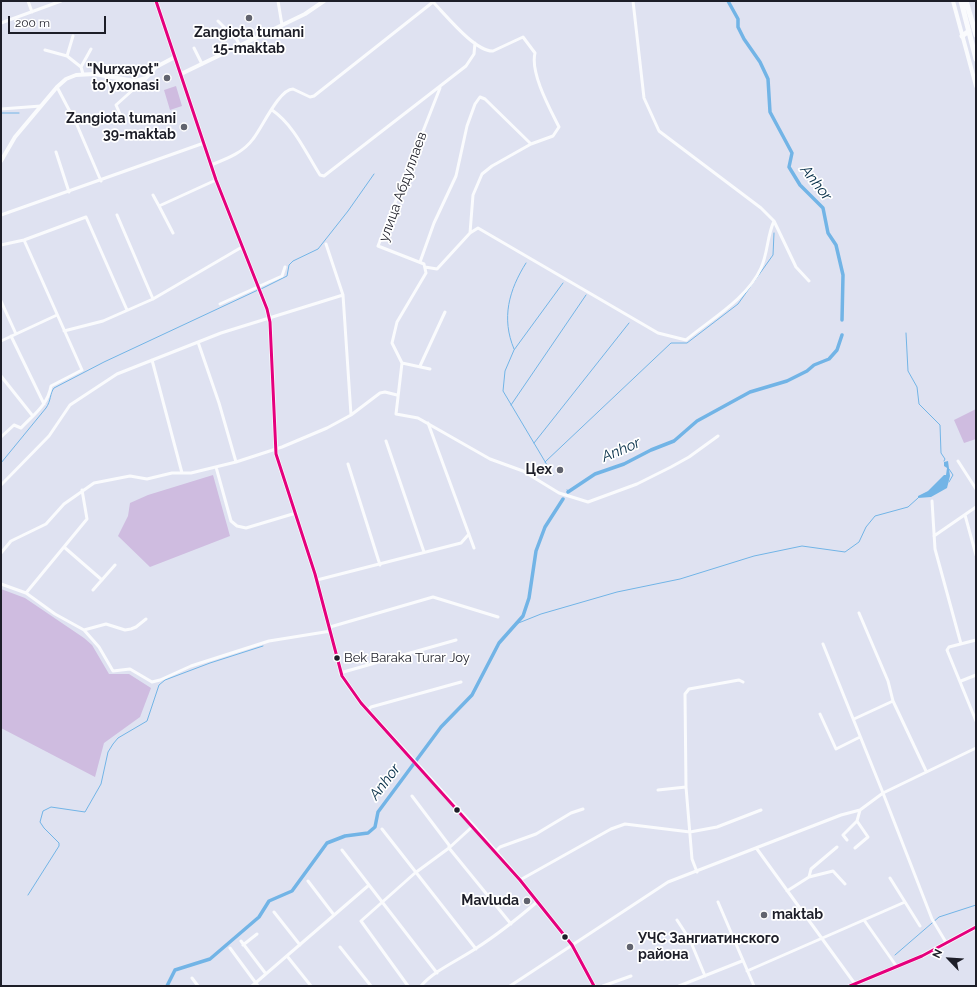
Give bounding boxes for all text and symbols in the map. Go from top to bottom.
scale bar [10,8,108,34]
marker: Zangiota tumani 15-maktab [244,13,254,23]
text: 200 m [15,16,50,30]
place label: Zangiota tumani 15-maktab [194,25,304,58]
place label: "Nurxayot" to'yxonasi [87,62,159,94]
marker: "Nurxayot" to'yxonasi [162,73,172,83]
place label: Zangiota tumani 39-maktab [66,111,176,144]
marker: Zangiota tumani 39-maktab [179,122,189,132]
street label: улица Абдуллаев [375,130,431,244]
water label: Anhor [797,162,835,204]
water label: Anhor [599,434,643,466]
place label: Цех [526,462,552,478]
marker: Цех [555,465,565,475]
place label: Bek Baraka Turar Joy [344,650,470,666]
marker: Bek Baraka Turar Joy [332,653,342,663]
water label: Anhor [366,761,404,803]
unlabelled marker [452,805,462,815]
place label: Mavluda [461,893,519,909]
marker: Mavluda [522,896,532,906]
place label: maktab [772,907,823,923]
marker: maktab [759,910,769,920]
place label: УЧС Зангиатинского района [638,931,779,964]
unlabelled marker [560,932,570,942]
north arrow [929,939,969,979]
marker: УЧС Зангиатинского района [625,942,635,952]
text: N [930,947,945,960]

